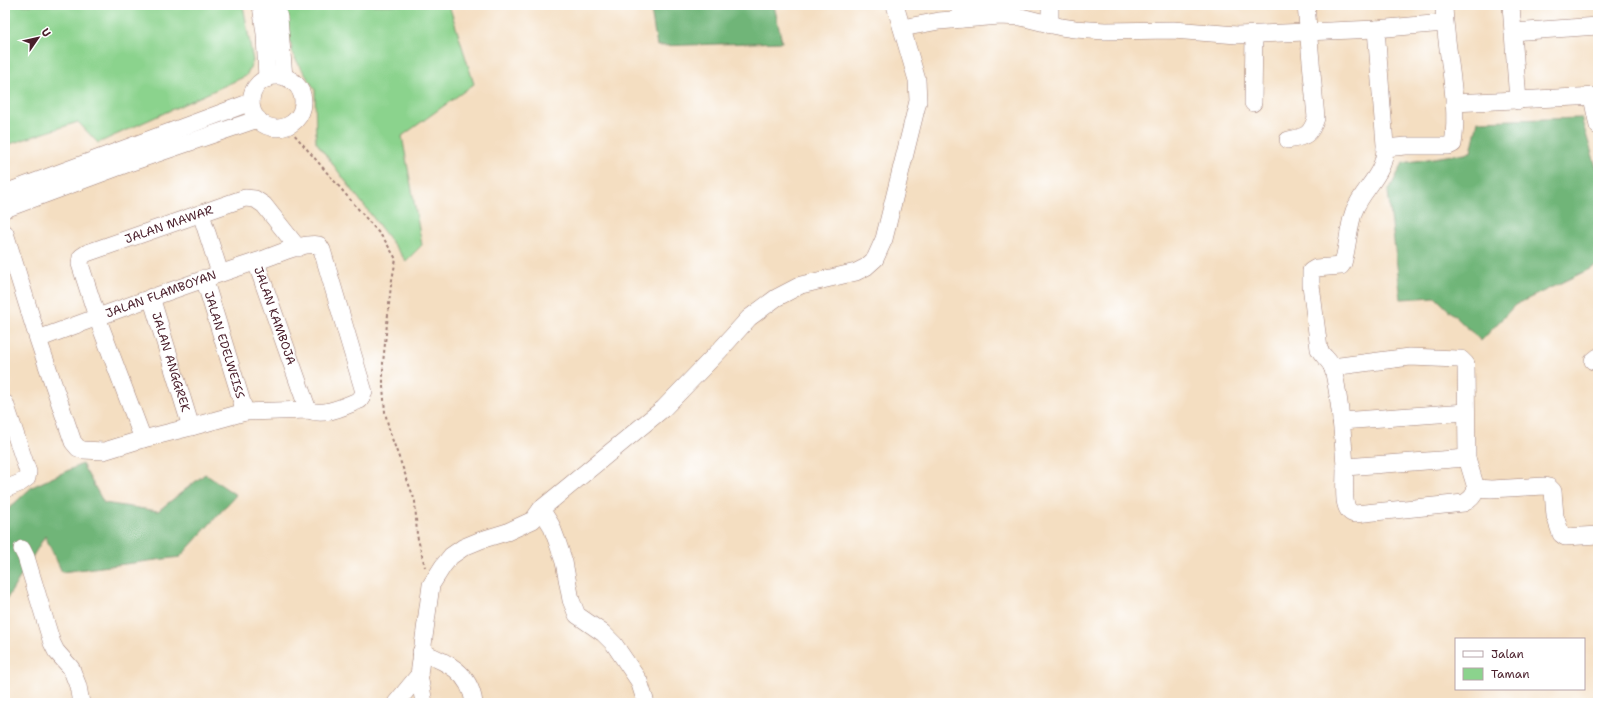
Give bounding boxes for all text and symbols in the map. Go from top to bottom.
north arrow [18,18,58,58]
text: U [38,25,54,40]
street label: JALAN MAWAR [123,202,215,247]
street label: JALAN KAMBOJA [250,264,300,367]
street label: JALAN FLAMBOYAN [103,267,219,321]
street label: JALAN EDELWEISS [201,289,249,401]
street label: JALAN ANGGREK [148,310,194,414]
legend [1455,638,1585,690]
text: Jalan [1491,646,1524,662]
text: Taman [1491,666,1530,682]

